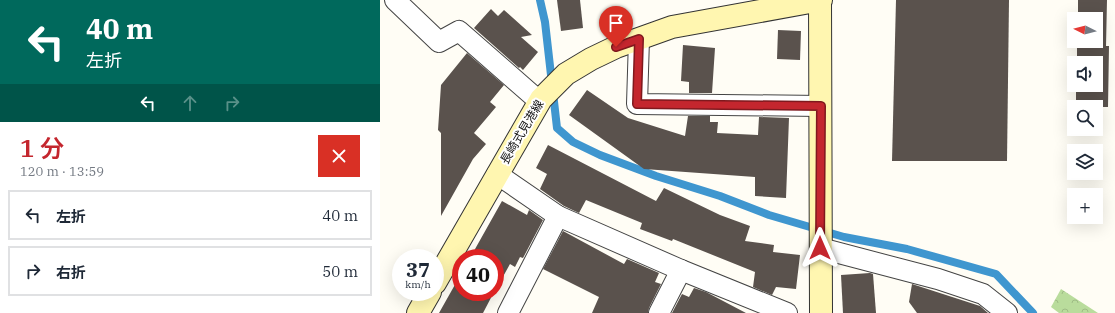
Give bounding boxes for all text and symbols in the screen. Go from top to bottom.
pin [599,6,633,47]
text: 40 m [86,10,153,47]
icon: arrive [605,12,627,34]
north arrow [1067,12,1103,48]
map controls [1067,12,1103,224]
icon: left [20,16,72,68]
text: 左折 [86,49,122,72]
button: sound [1067,56,1103,92]
icon: left [137,92,159,114]
icon: ahead [179,92,201,114]
icon: right [221,92,243,114]
street label: 長崎式見港線 [497,97,547,166]
button: search [1067,100,1103,136]
text: 1 分 [20,132,64,164]
button: close [318,135,360,177]
button: layers [1067,144,1103,180]
text: 120 m · 13:59 [20,163,104,180]
button: + [1067,188,1103,224]
icon: left [22,204,44,226]
text: 40 m [322,206,358,225]
text: 左折 [56,207,86,226]
position arrow [799,227,841,269]
speed limit sign: 40 [452,249,504,301]
text: 37 [406,256,430,283]
icon: right [22,260,44,282]
text: 50 m [322,262,358,281]
text: 右折 [56,263,86,282]
text: km/h [405,278,431,291]

